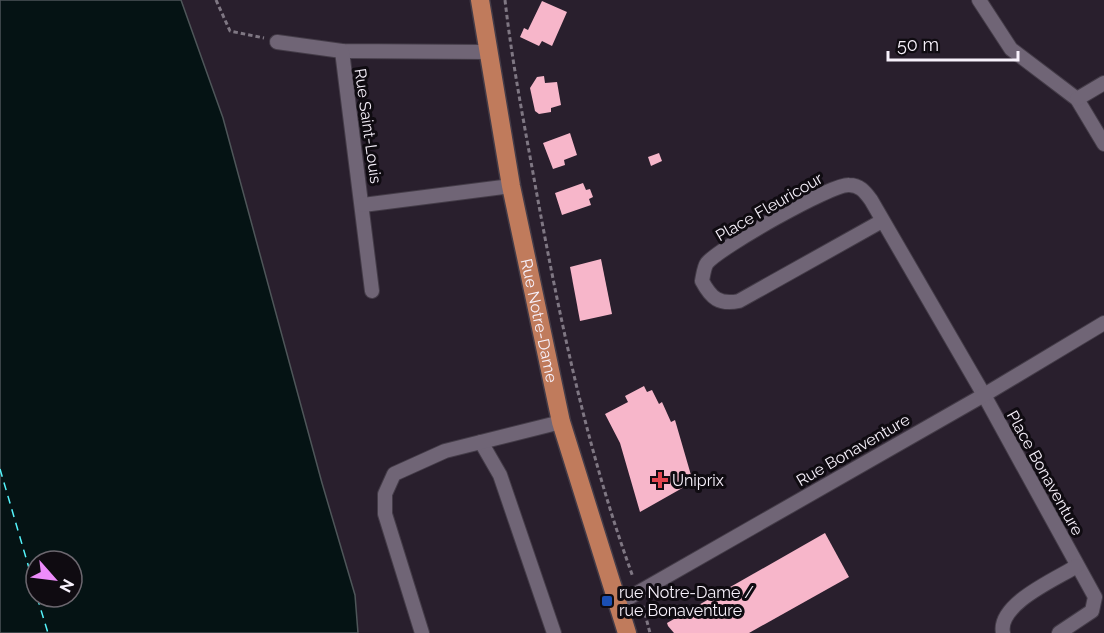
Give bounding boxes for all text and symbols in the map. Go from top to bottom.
scale bar [888,24,1018,62]
text: 50 m [897,34,939,55]
street label: Rue Saint-Louis [351,67,386,185]
street label: Place Fleuricour [712,169,826,245]
street label: Rue Notre-Dame [517,257,562,384]
street label: Place Bonaventure [1003,407,1087,539]
street label: Rue Bonaventure [793,410,913,490]
place label: Uniprix [672,471,724,490]
marker: Uniprix [653,473,667,487]
north arrow [24,549,84,609]
text: N [56,576,78,596]
place label: rue Notre-Dame / rue Bonaventure [619,583,754,620]
marker: rue Notre-Dame / rue Bonaventure [600,594,614,608]

